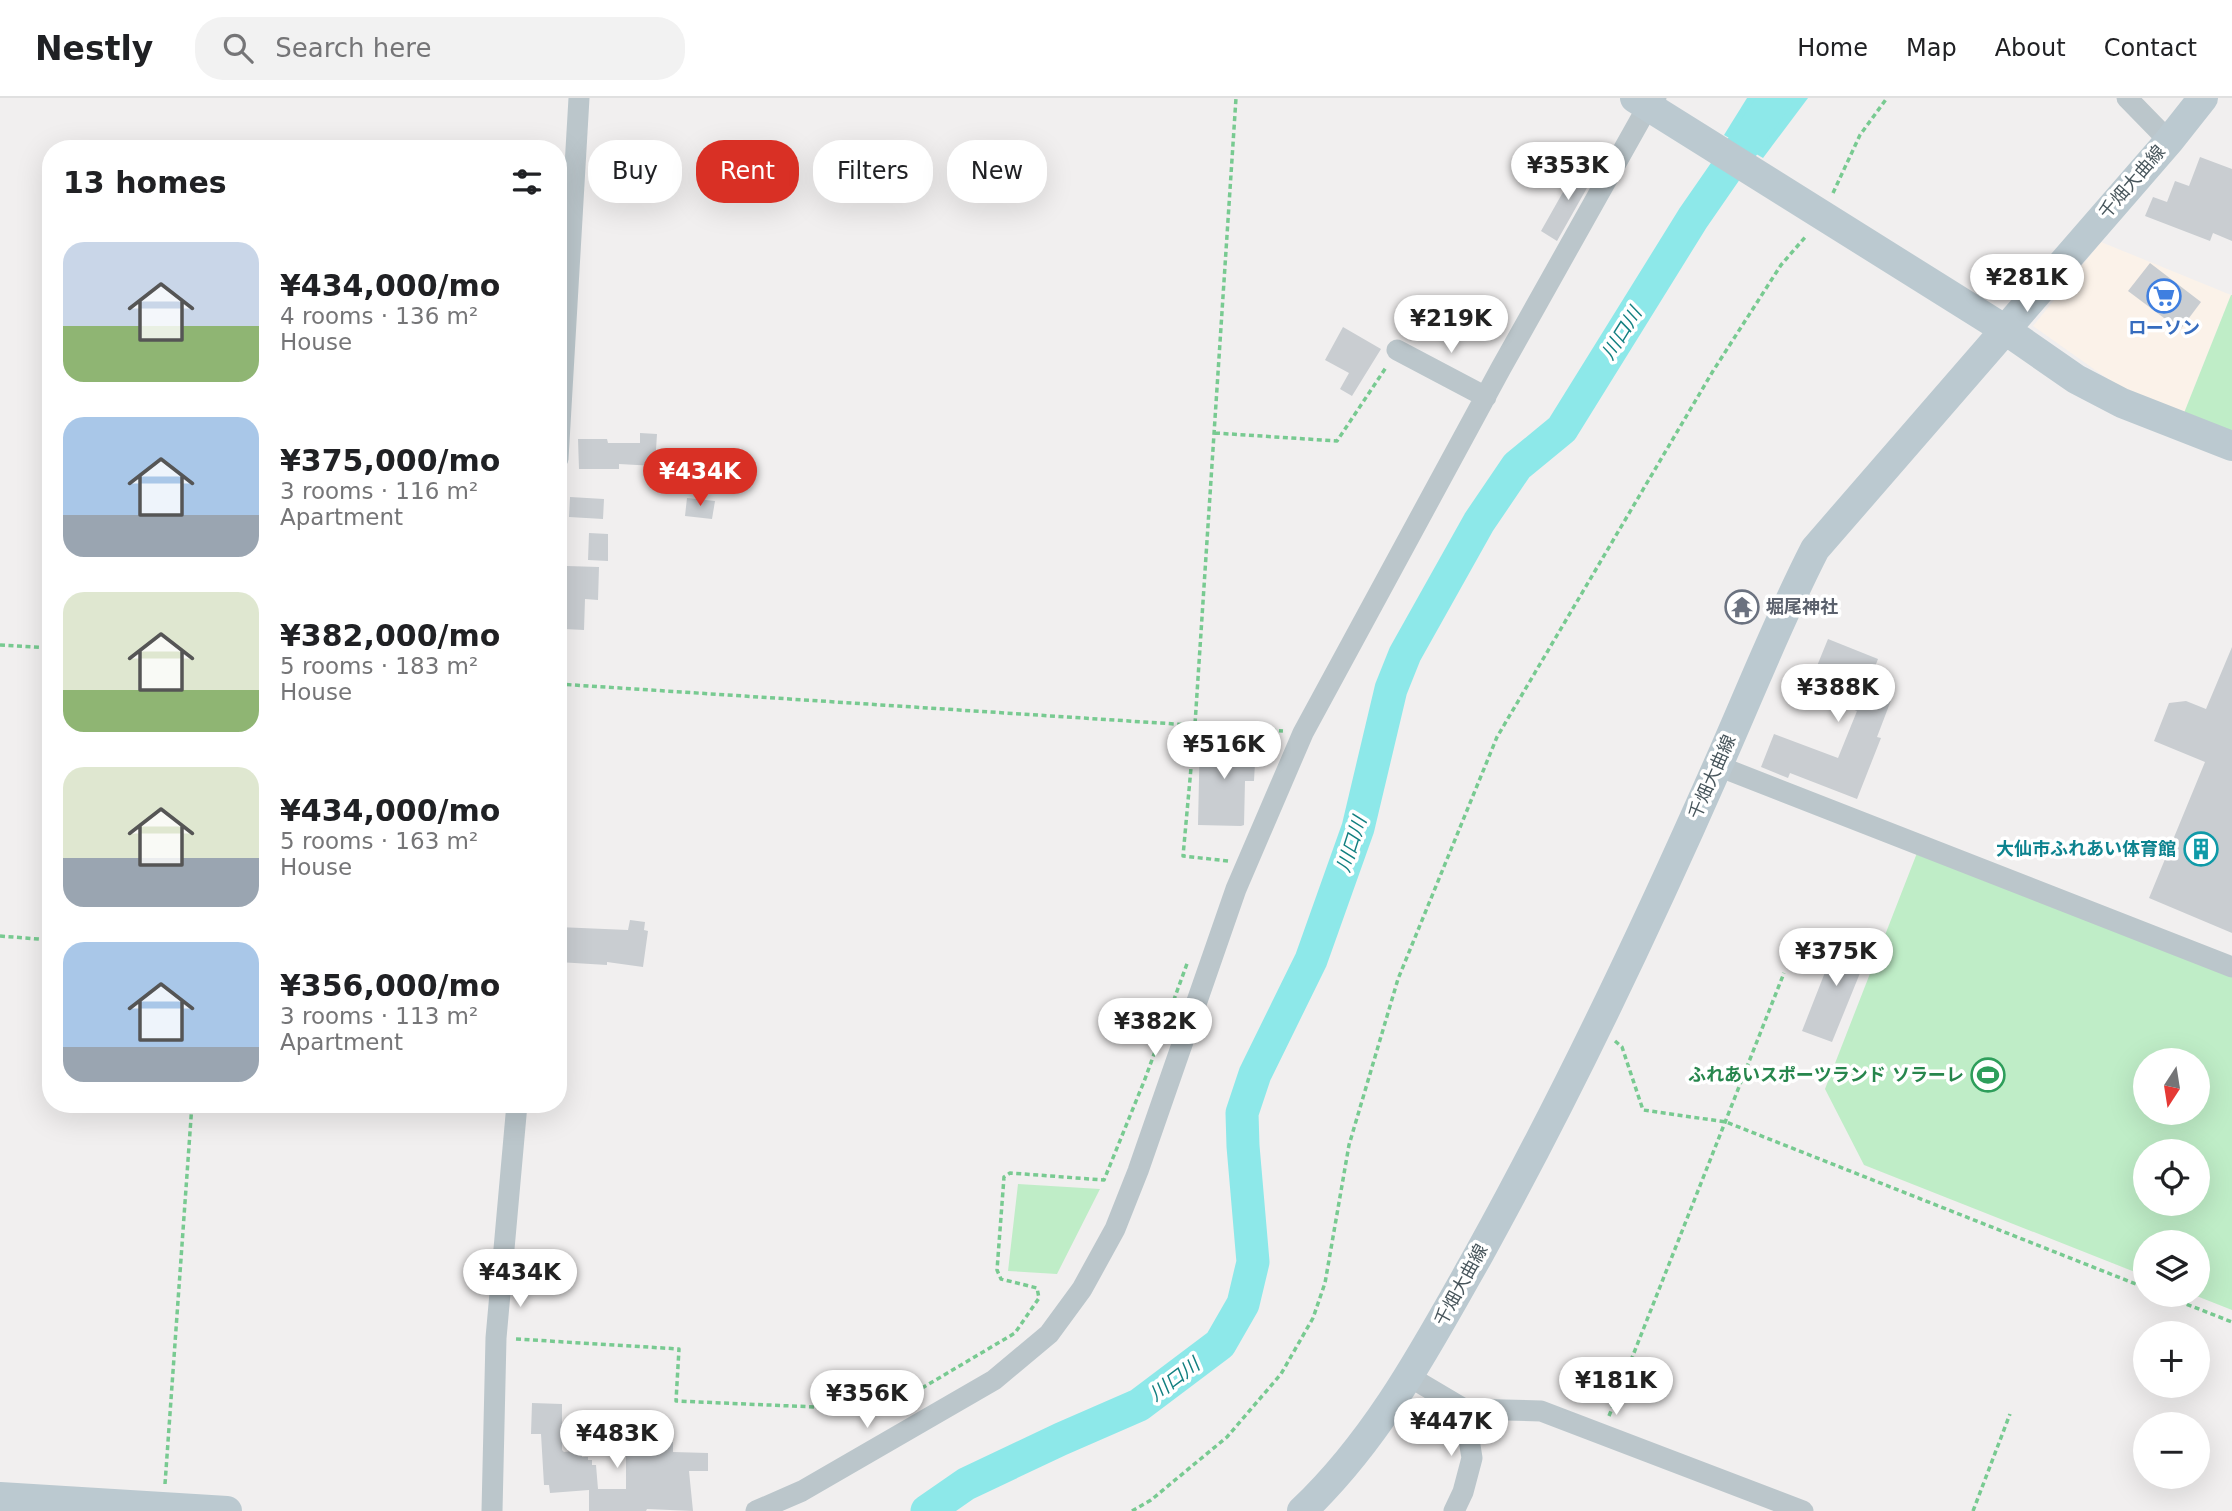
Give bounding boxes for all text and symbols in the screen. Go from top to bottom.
search box [195,17,685,80]
text: Nestly [35,29,153,68]
icon: search [219,29,257,67]
text: Search here [275,33,431,63]
text: Home [1797,34,1868,62]
text: Map [1906,34,1957,62]
text: About [1995,34,2066,62]
text: Contact [2104,34,2197,62]
chip: Buy [588,140,682,203]
chip: Rent [696,140,799,203]
chip: Filters [813,140,933,203]
chip: New [947,140,1047,203]
street label: 千畑大曲線 [2094,141,2169,223]
pin: ¥353K [1519,142,1617,202]
text: ¥353K [1527,152,1609,178]
icon: filters [508,163,546,201]
text: 13 homes [63,165,227,200]
pin: ¥281K [1978,254,2076,314]
text: ¥281K [1986,264,2068,290]
text: ¥434,000/mo [280,268,500,303]
icon: home [119,270,203,354]
supermarket icon: ローソン [2145,277,2183,315]
pin: ¥219K [1402,296,1500,355]
water label: 川口川 [1597,301,1646,363]
text: 4 rooms · 136 m² [280,303,478,329]
text: ¥219K [1410,305,1492,331]
place label: ローソン [2128,317,2200,338]
text: House [280,329,352,355]
text: ¥375,000/mo [280,443,500,478]
icon: home [119,445,203,529]
pin: ¥434K [651,448,749,508]
text: ¥434K [659,458,741,484]
text: 3 rooms · 116 m² [280,478,478,504]
text: Apartment [280,504,403,530]
temple icon: 堀尾神社 [1723,588,1761,626]
place label: 堀尾神社 [1766,596,1838,617]
text: ¥382,000/mo [280,618,500,653]
icon: home [119,620,203,704]
text: 5 rooms · 183 m² [280,653,478,679]
pin: ¥388K [1789,664,1887,724]
text: ¥388K [1797,674,1879,700]
text: House [280,679,352,705]
pin: ¥516K [1175,722,1273,781]
text: ¥516K [1183,731,1265,757]
street label: 千畑大曲線 [1684,731,1739,822]
text: ¥434,000/mo [280,793,500,828]
icon: home [119,795,203,879]
water label: 川口川 [1332,812,1371,875]
text: 5 rooms · 163 m² [280,828,478,854]
building icon: 大仙市ふれあい体育館 [2182,830,2220,868]
place label: 大仙市ふれあい体育館 [1996,838,2176,859]
text: House [280,854,352,880]
pin: ¥375K [1787,928,1885,988]
text: ¥375K [1795,938,1877,964]
text: ¥356,000/mo [280,968,500,1003]
icon: home [119,970,203,1054]
pin: ¥382K [1106,998,1204,1058]
text: 3 rooms · 113 m² [280,1003,478,1029]
text: ¥382K [1114,1008,1196,1034]
text: Apartment [280,1029,403,1055]
north arrow [2133,1048,2210,1125]
map controls [2133,1048,2210,1489]
sports icon: ふれあいスポーツランド ソラーレ [1969,1056,2007,1094]
place label: ふれあいスポーツランド ソラーレ [1688,1064,1964,1085]
button: locate [2133,1139,2210,1216]
button: layers [2133,1230,2210,1307]
street label: 千畑大曲線 [1430,1240,1492,1329]
pin: ¥434K [471,1250,569,1309]
text: ¥434K [479,1259,561,1285]
button: + [2133,1321,2210,1398]
water label: 川口川 [1145,1352,1205,1405]
pin: ¥181K [1567,1358,1665,1417]
text: ¥181K [1575,1367,1657,1393]
pin: ¥356K [818,1370,916,1430]
text: ¥356K [826,1380,908,1406]
pin: ¥447K [1402,1398,1500,1458]
text: ¥447K [1410,1408,1492,1434]
pin: ¥483K [568,1410,666,1470]
button: − [2133,1412,2210,1489]
text: ¥483K [576,1420,658,1446]

